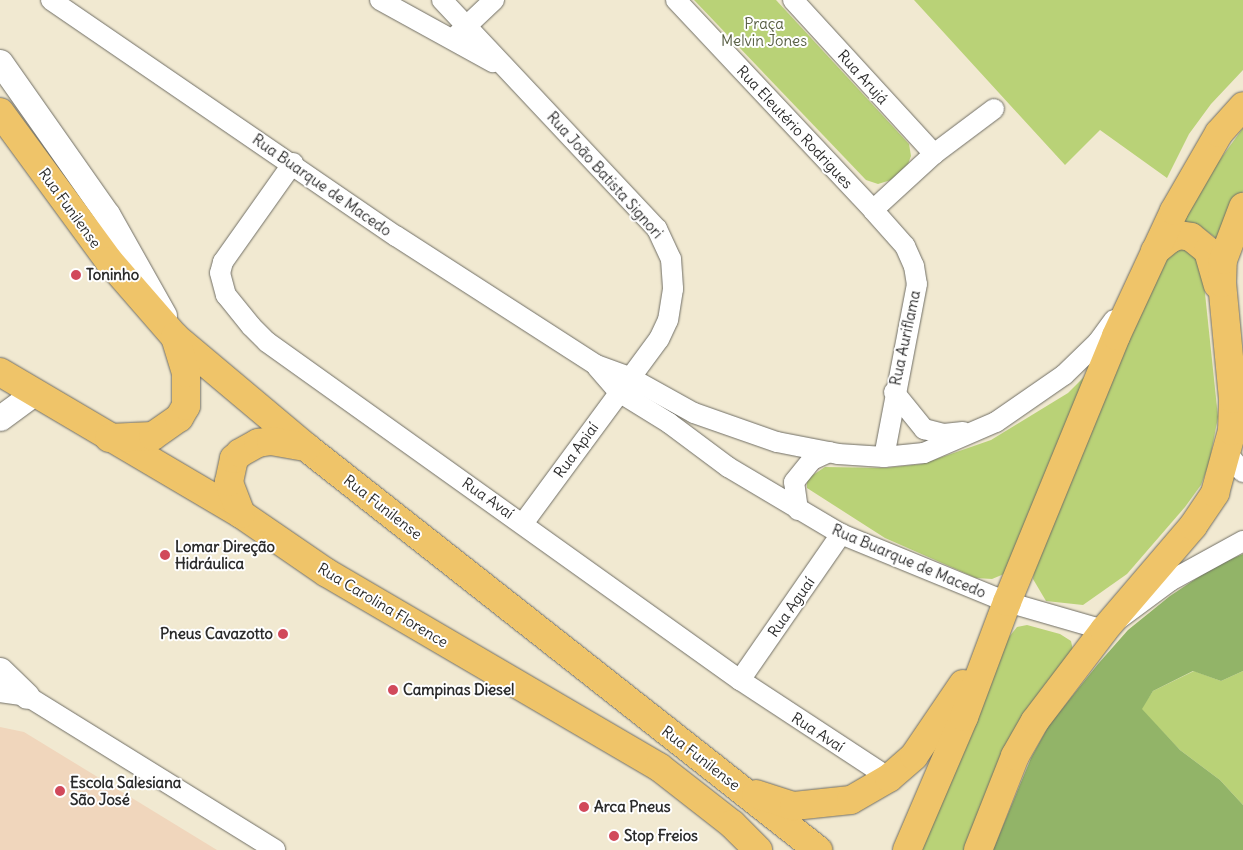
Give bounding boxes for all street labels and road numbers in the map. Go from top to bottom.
street label: Rua Arujá [834,46,892,108]
street label: Rua Eleutério Rodrigues [733,62,857,192]
street label: Rua João Batista Signori [543,108,667,242]
street label: Rua Buarque de Macedo [249,130,395,240]
street label: Rua Funilense [35,165,105,251]
street label: Rua Auriflama [886,289,924,387]
street label: Rua Apiaí [550,419,602,481]
street label: Rua Funilense [340,471,426,543]
street label: Rua Avaí [459,474,517,522]
street label: Rua Buarque de Macedo [829,520,989,602]
street label: Rua Carolina Florence [315,559,451,651]
street label: Rua Aguaí [764,574,818,640]
street label: Rua Avaí [788,708,848,756]
street label: Rua Funilense [658,722,744,794]

